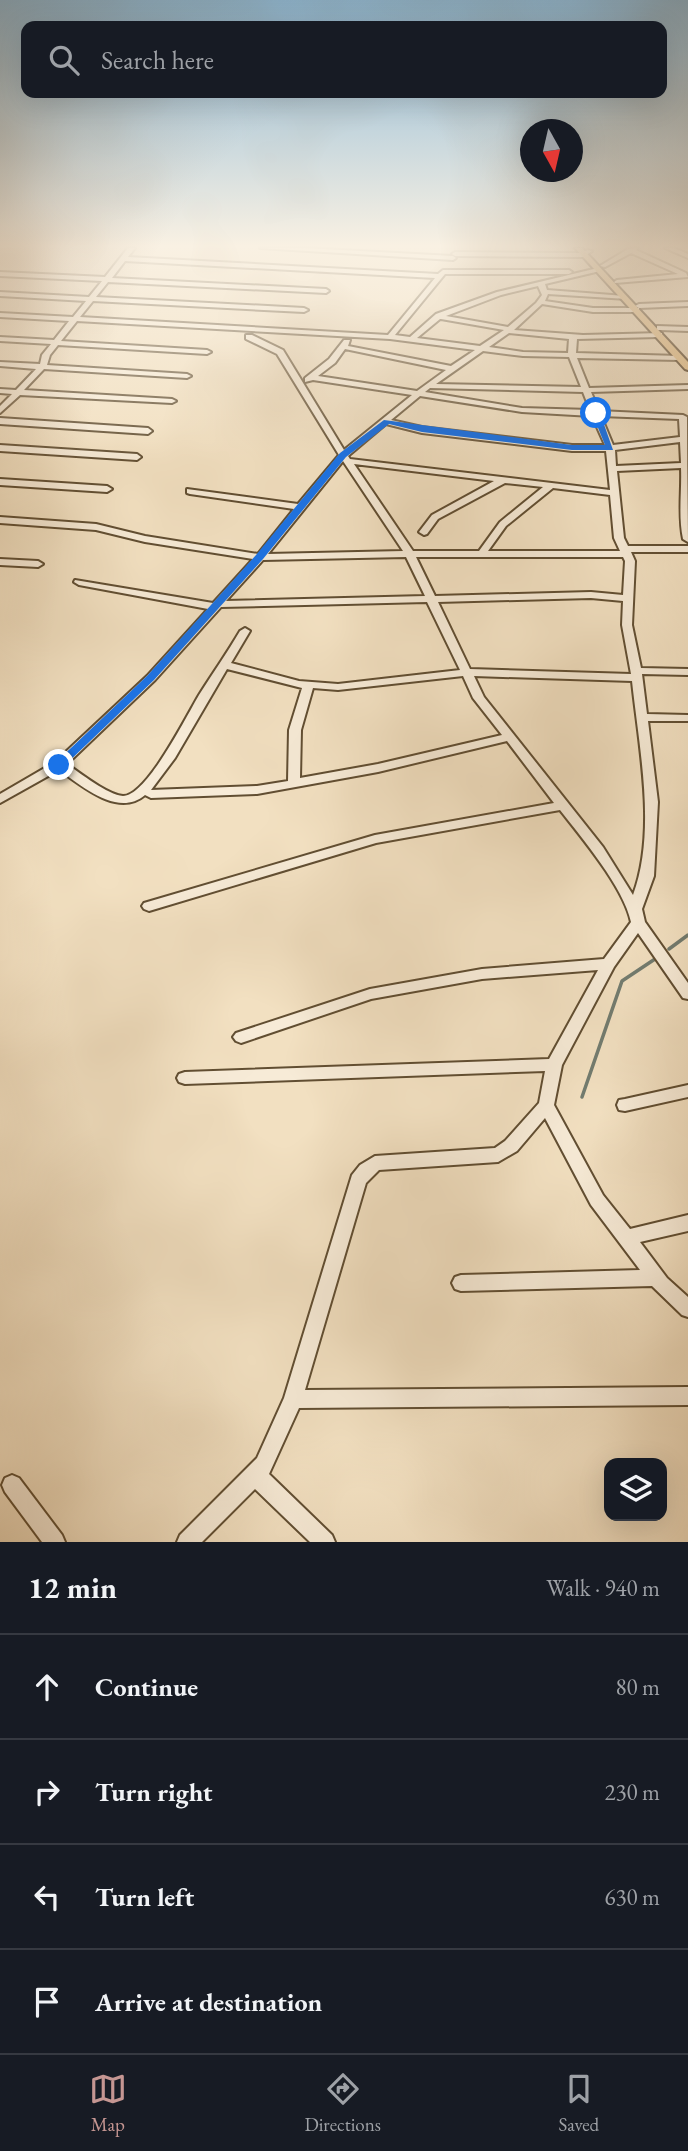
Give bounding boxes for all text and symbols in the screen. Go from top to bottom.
search box [21,21,667,98]
icon: search [45,41,83,79]
text: Search here [101,43,214,77]
north arrow [520,119,583,182]
route start [580,397,611,428]
route end [43,749,74,780]
map controls [604,1458,667,1521]
button: layers [604,1458,667,1521]
text: 12 min [28,1568,117,1607]
text: Walk · 940 m [546,1573,660,1603]
icon: ahead [28,1668,66,1706]
text: Continue [95,1670,198,1704]
text: 80 m [615,1672,660,1702]
icon: right [28,1773,66,1811]
text: Turn right [95,1775,213,1809]
text: 230 m [604,1777,660,1807]
icon: left [28,1878,66,1916]
text: Turn left [95,1880,194,1914]
text: 630 m [604,1882,660,1912]
icon: arrive [28,1983,66,2021]
text: Arrive at destination [95,1985,322,2019]
tab: Map [89,2070,127,2137]
tab: Directions [304,2070,381,2137]
tab: Saved [558,2070,599,2137]

